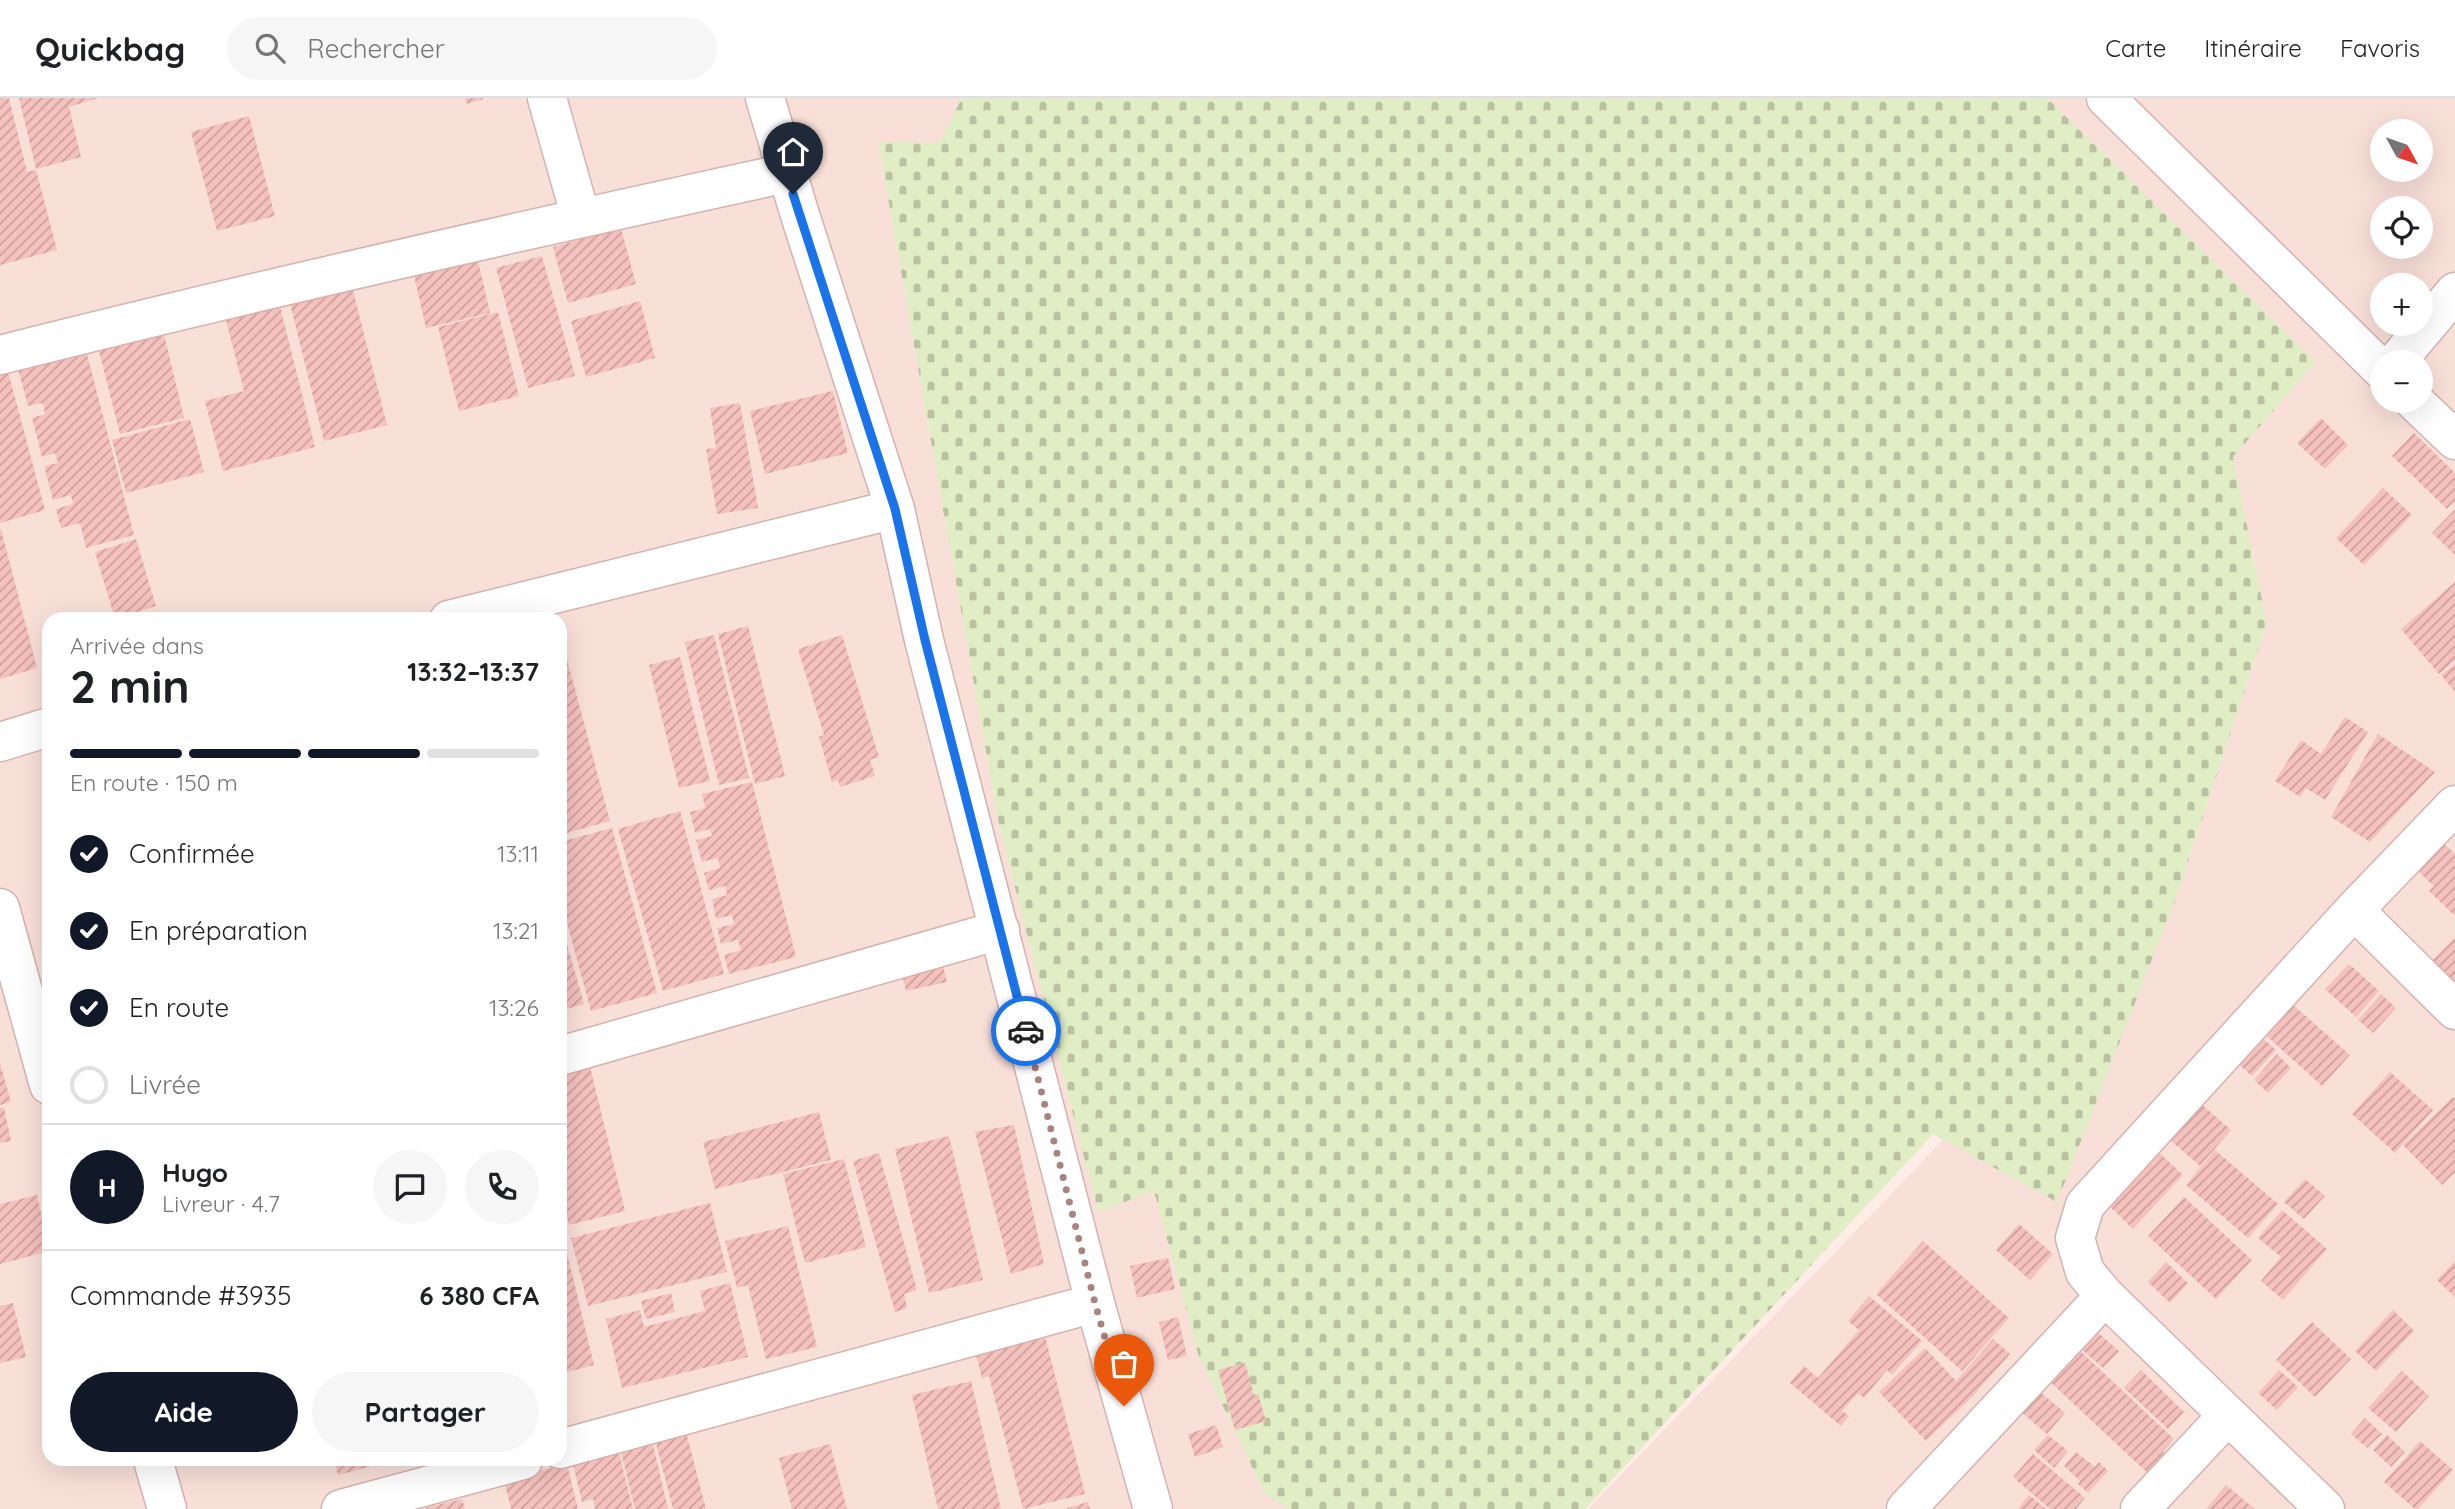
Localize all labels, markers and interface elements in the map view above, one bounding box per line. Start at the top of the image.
search box [227,17,717,80]
text: Quickbag [35,28,185,69]
icon: search [251,29,289,67]
text: Rechercher [307,32,445,65]
text: Carte [2105,33,2166,63]
text: Itinéraire [2204,33,2302,63]
text: Favoris [2340,33,2420,63]
north arrow [2370,119,2432,182]
map controls [2370,119,2433,413]
pin [763,122,823,194]
icon: home [774,133,812,171]
button: locate [2370,196,2433,259]
button: + [2370,273,2433,336]
button: − [2370,350,2433,413]
text: Arrivée dans [70,631,204,660]
text: 13:32–13:37 [407,655,539,688]
text: 2 min [70,657,190,715]
text: En route · 150 m [70,768,238,797]
icon: check [70,835,108,873]
text: Confirmée [129,837,255,870]
text: 13:11 [497,839,539,868]
icon: check [70,912,108,950]
text: En préparation [129,914,308,947]
text: 13:21 [493,916,539,945]
icon: check [70,989,108,1027]
text: En route [129,991,229,1024]
text: 13:26 [489,993,539,1022]
courier [991,996,1061,1066]
icon: car [1007,1012,1045,1050]
text: Livrée [129,1068,201,1101]
button: chat [373,1150,447,1224]
button: phone [465,1150,539,1224]
text: Hugo [162,1156,228,1189]
text: H [98,1171,116,1204]
text: Livreur · 4.7 [162,1189,280,1218]
text: Commande #3935 [70,1279,291,1312]
text: 6 380 CFA [419,1279,539,1312]
pin [1094,1334,1154,1406]
icon: bag [1105,1345,1143,1383]
button: Aide [70,1372,298,1452]
button: Partager [312,1372,539,1452]

